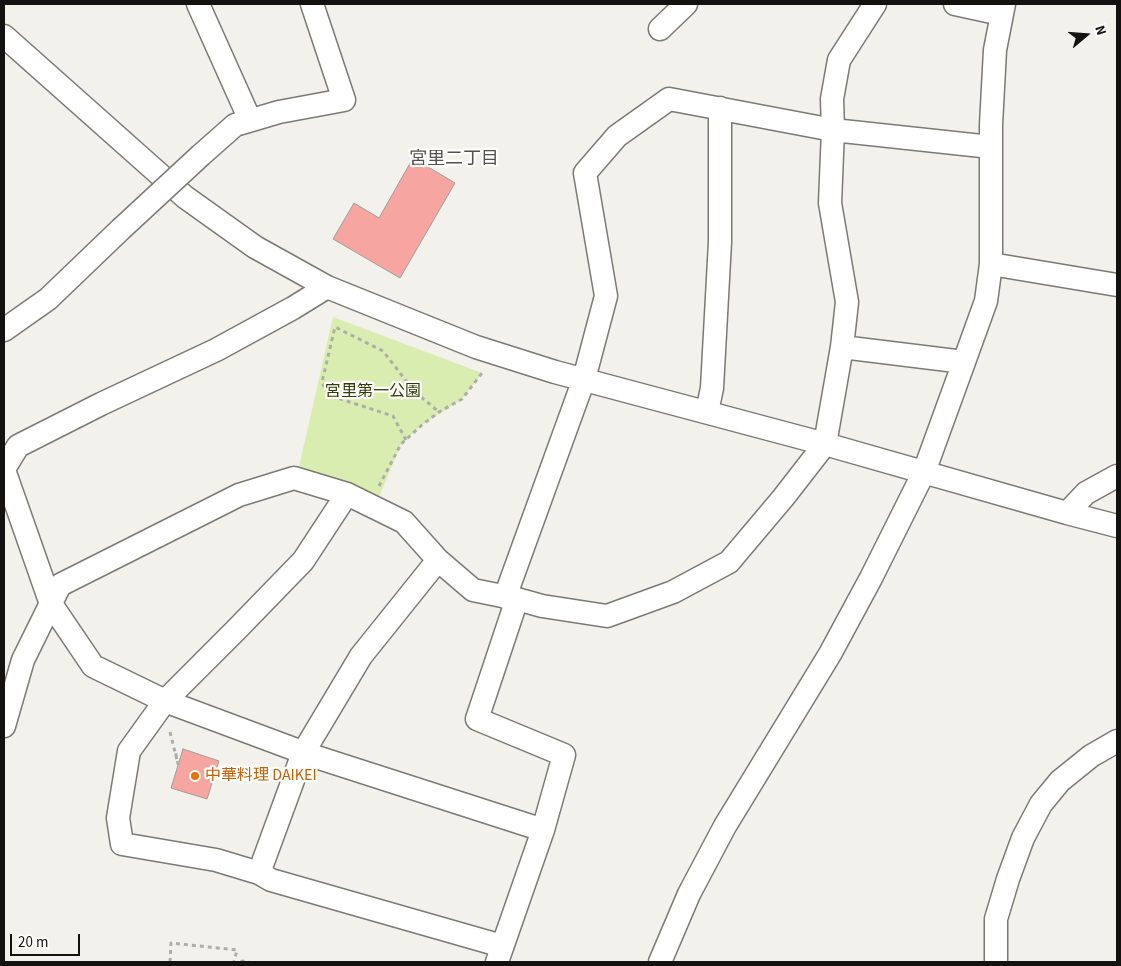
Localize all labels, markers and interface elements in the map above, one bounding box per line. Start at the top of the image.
north arrow [1061,10,1111,60]
text: N [1089,23,1111,38]
district label: 宮里二丁目 [409,149,499,171]
park label: 宮里第一公園 [325,382,421,402]
place label: 中華料理 DAIKEI [205,766,317,786]
marker: 中華料理 DAIKEI [189,770,201,782]
scale bar [12,924,82,956]
text: 20 m [18,932,48,953]

